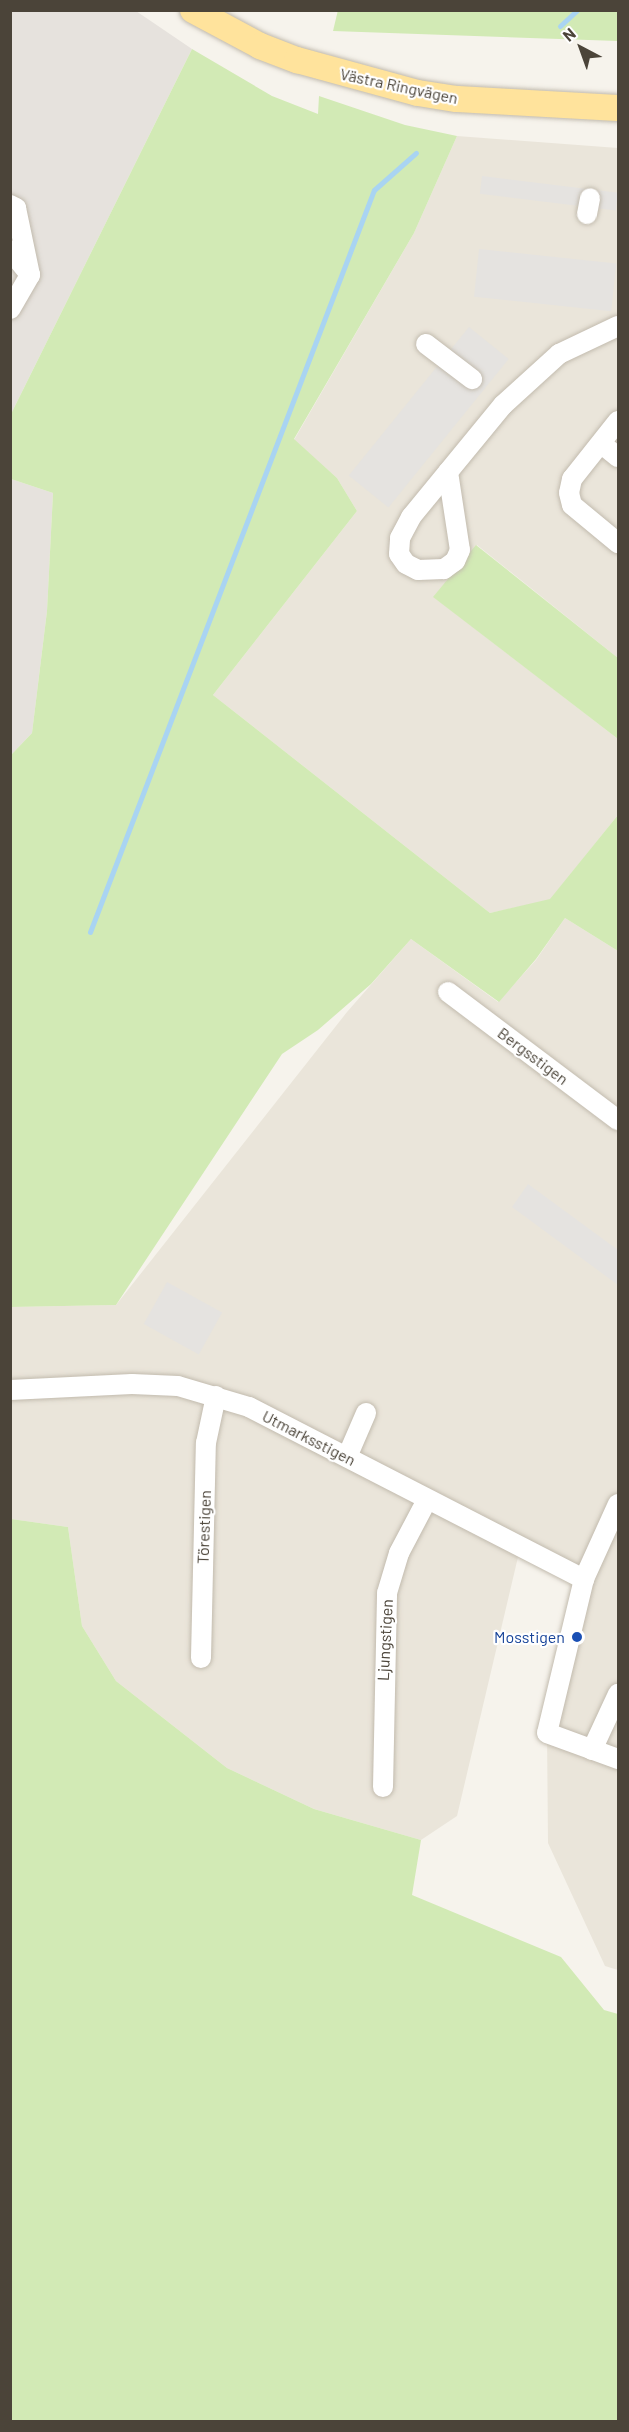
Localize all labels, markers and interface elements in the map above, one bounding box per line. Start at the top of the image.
north arrow [551,18,611,78]
text: N [559,23,579,45]
street label: Västra Ringvägen [338,64,460,108]
street label: Bergsstigen [494,1023,572,1089]
street label: Utmarksstigen [259,1406,359,1470]
street label: Törestigen [193,1490,215,1564]
street label: Ljungstigen [373,1599,397,1681]
place label: Mosstigen [494,1627,565,1647]
marker: Mosstigen [570,1630,584,1644]

